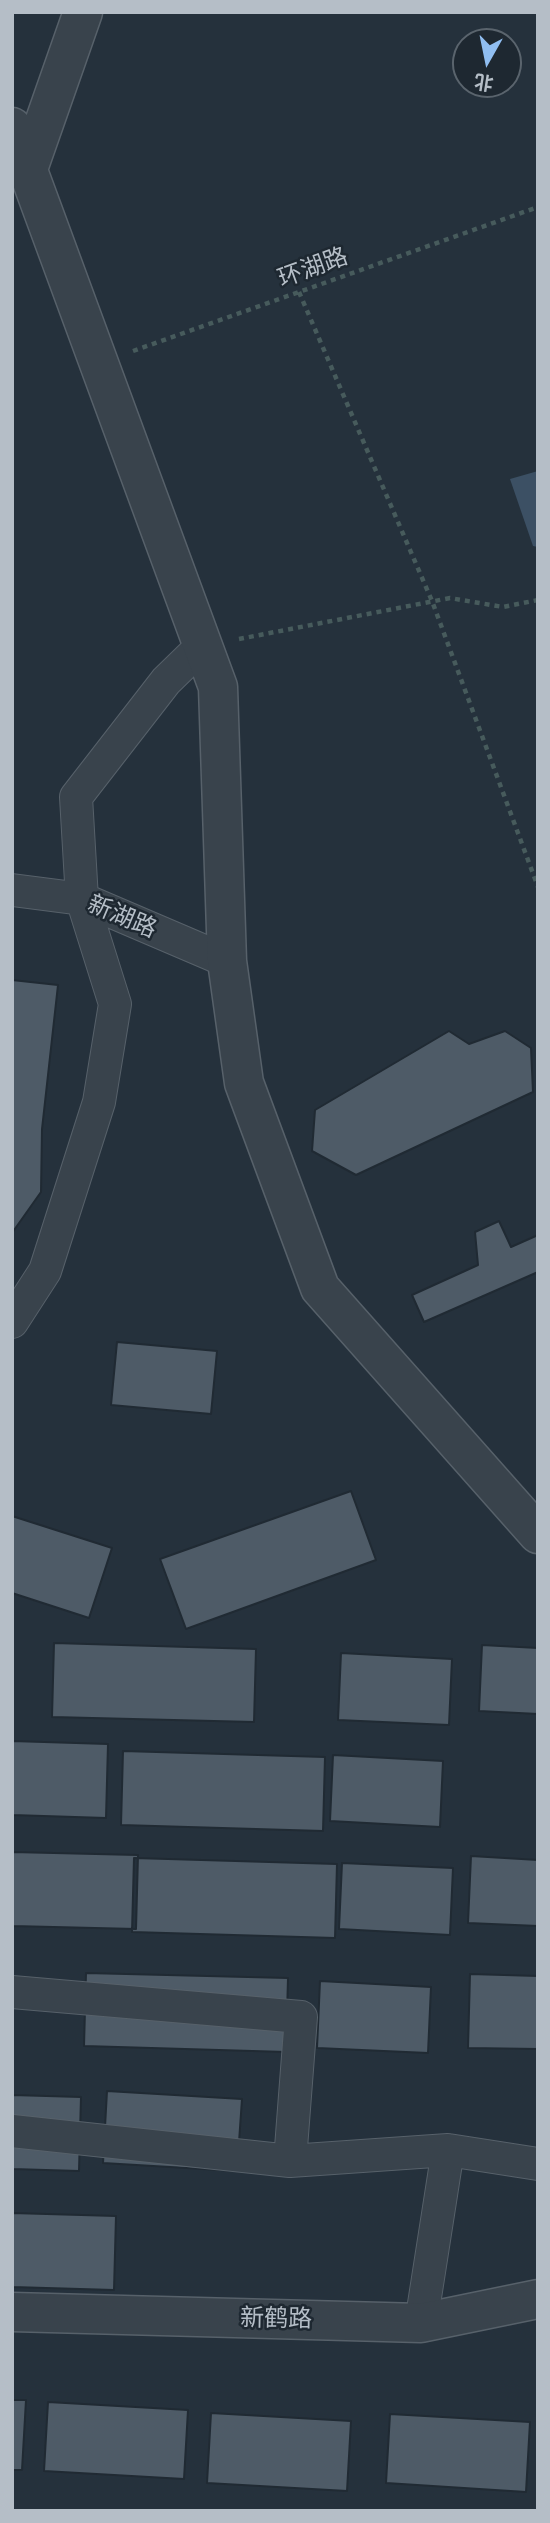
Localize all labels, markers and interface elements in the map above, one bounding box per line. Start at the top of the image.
north arrow [452,28,522,98]
text: 北 [473,69,495,95]
street label: 环湖路 [274,242,352,294]
street label: 新湖路 [83,890,161,944]
street label: 新鹤路 [240,2304,312,2334]

